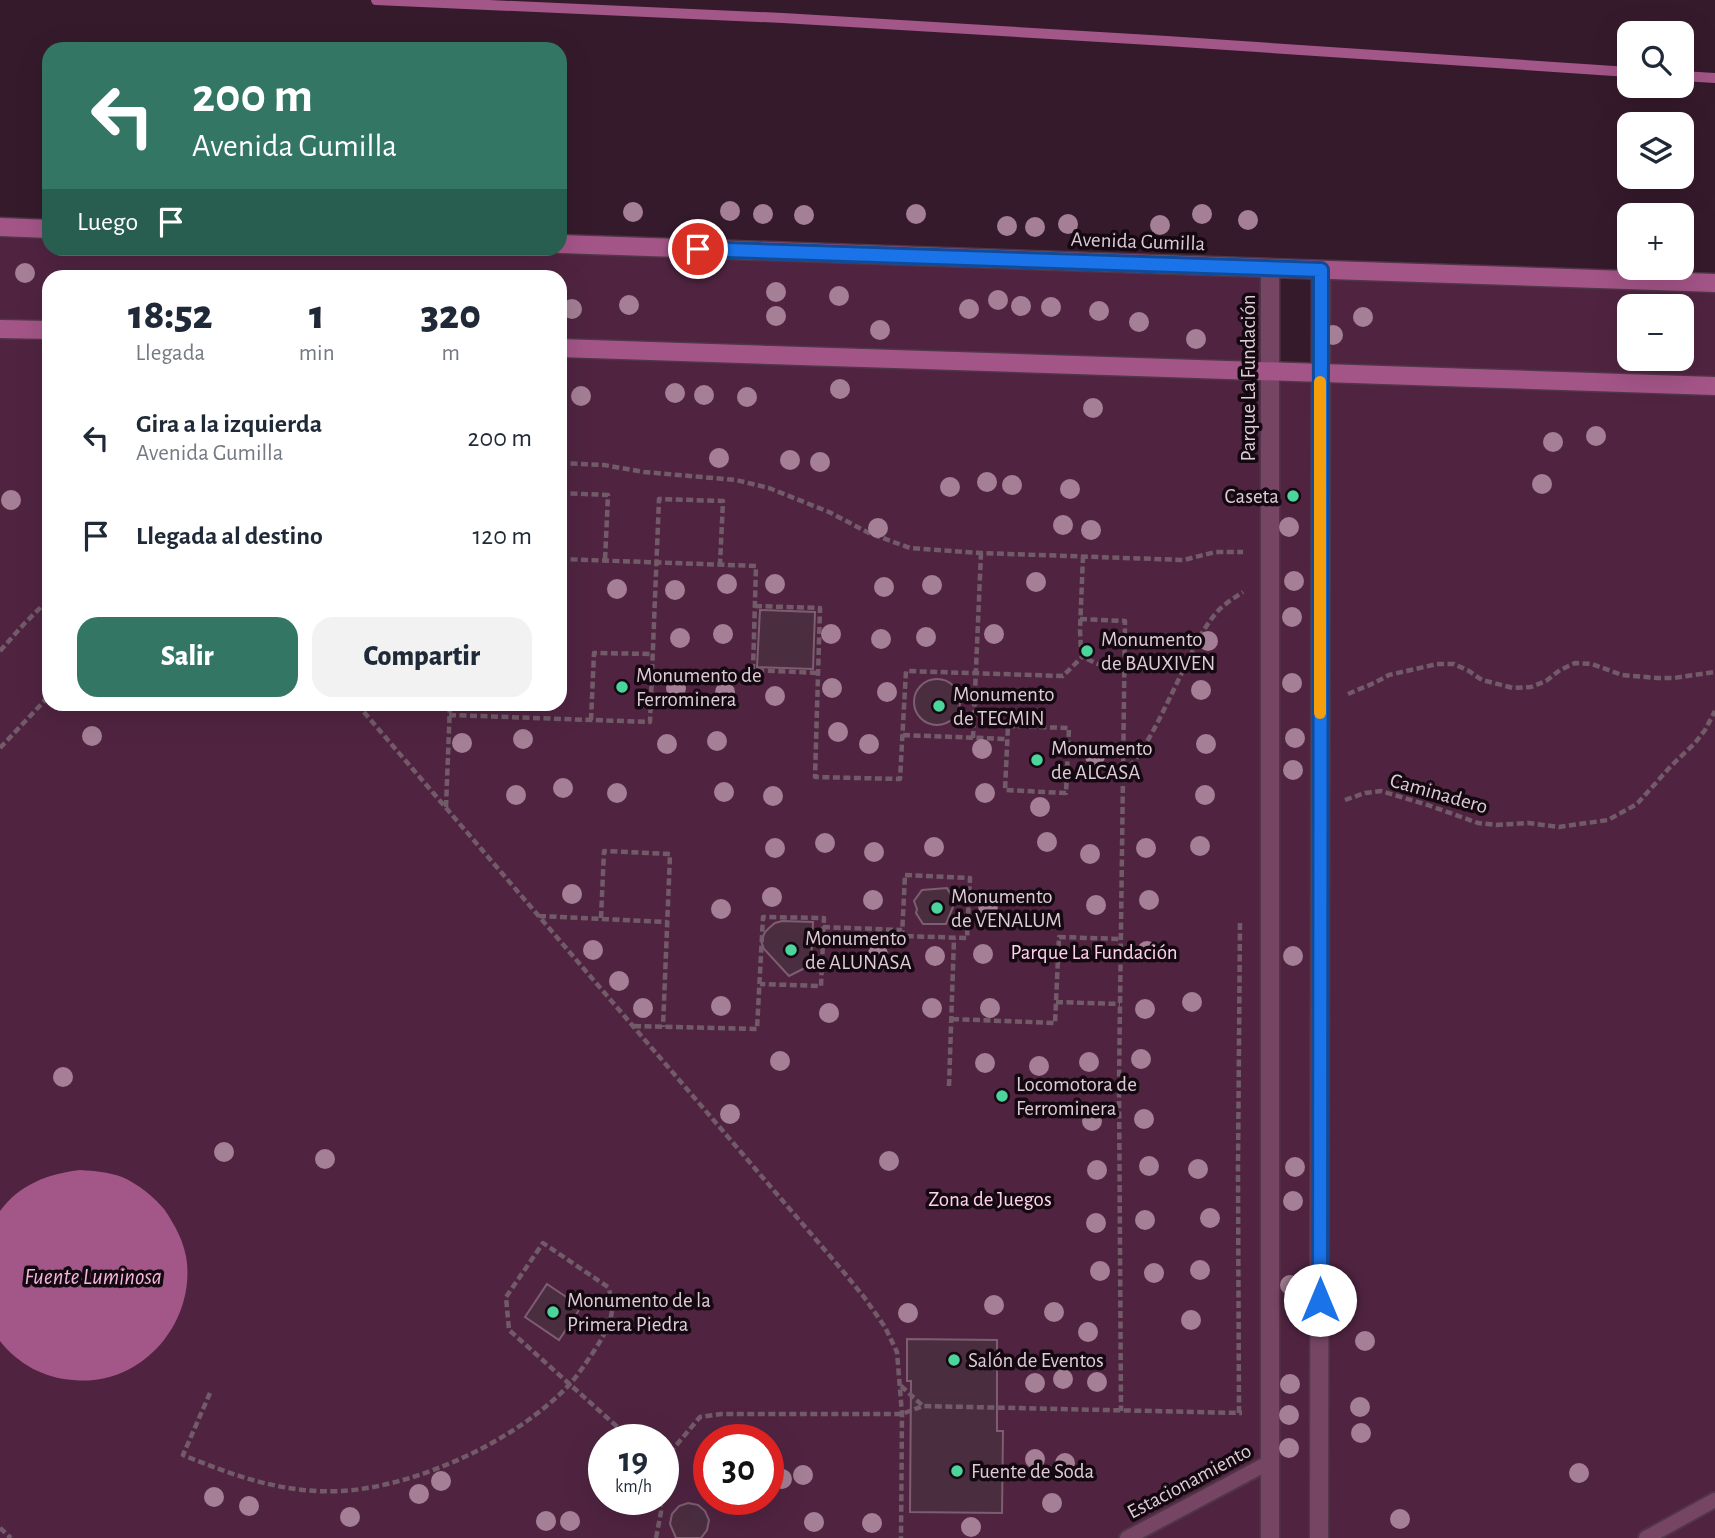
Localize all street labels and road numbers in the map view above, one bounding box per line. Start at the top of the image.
street label: Avenida Gumilla [1070,229,1206,254]
street label: Parque La Fundación [1238,294,1259,462]
street label: Caminadero [1388,770,1490,817]
street label: Estacionamiento [1124,1440,1255,1523]

